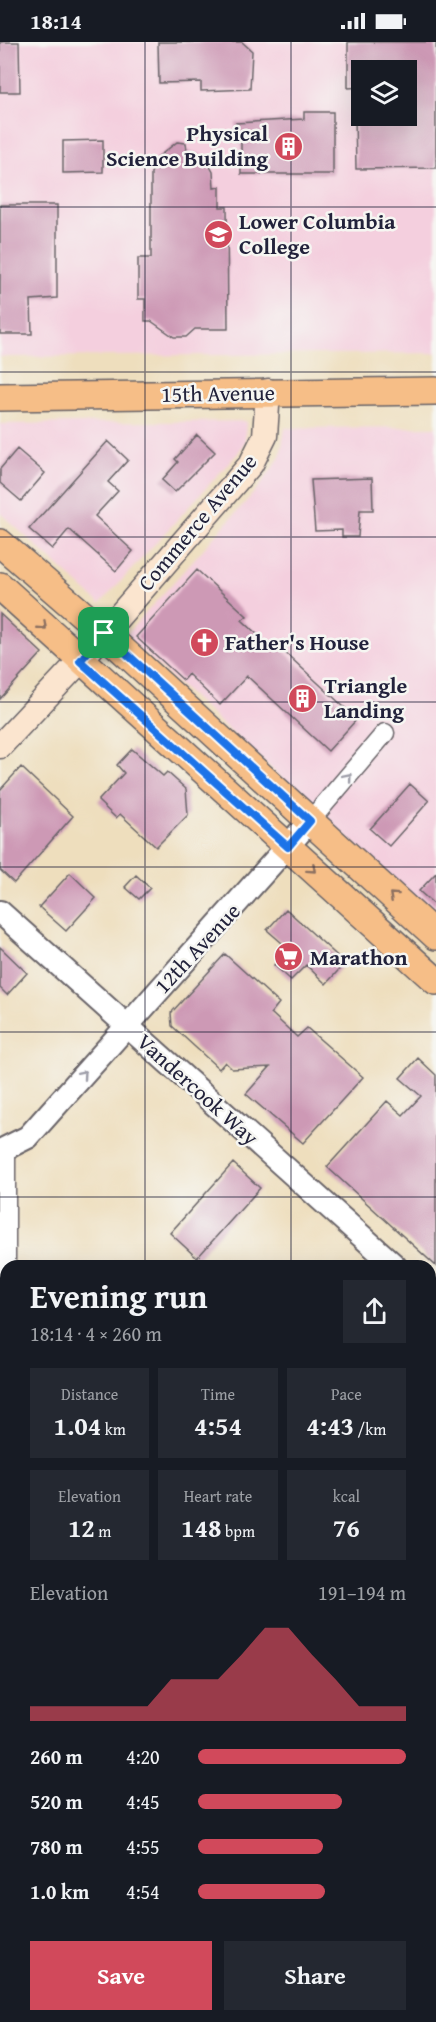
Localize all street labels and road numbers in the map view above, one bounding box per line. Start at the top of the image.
street label: 15th Avenue [161,376,275,410]
street label: Commerce Avenue [130,446,264,598]
street label: 12th Avenue [147,895,247,1001]
street label: Vandercook Way [130,1026,266,1152]

